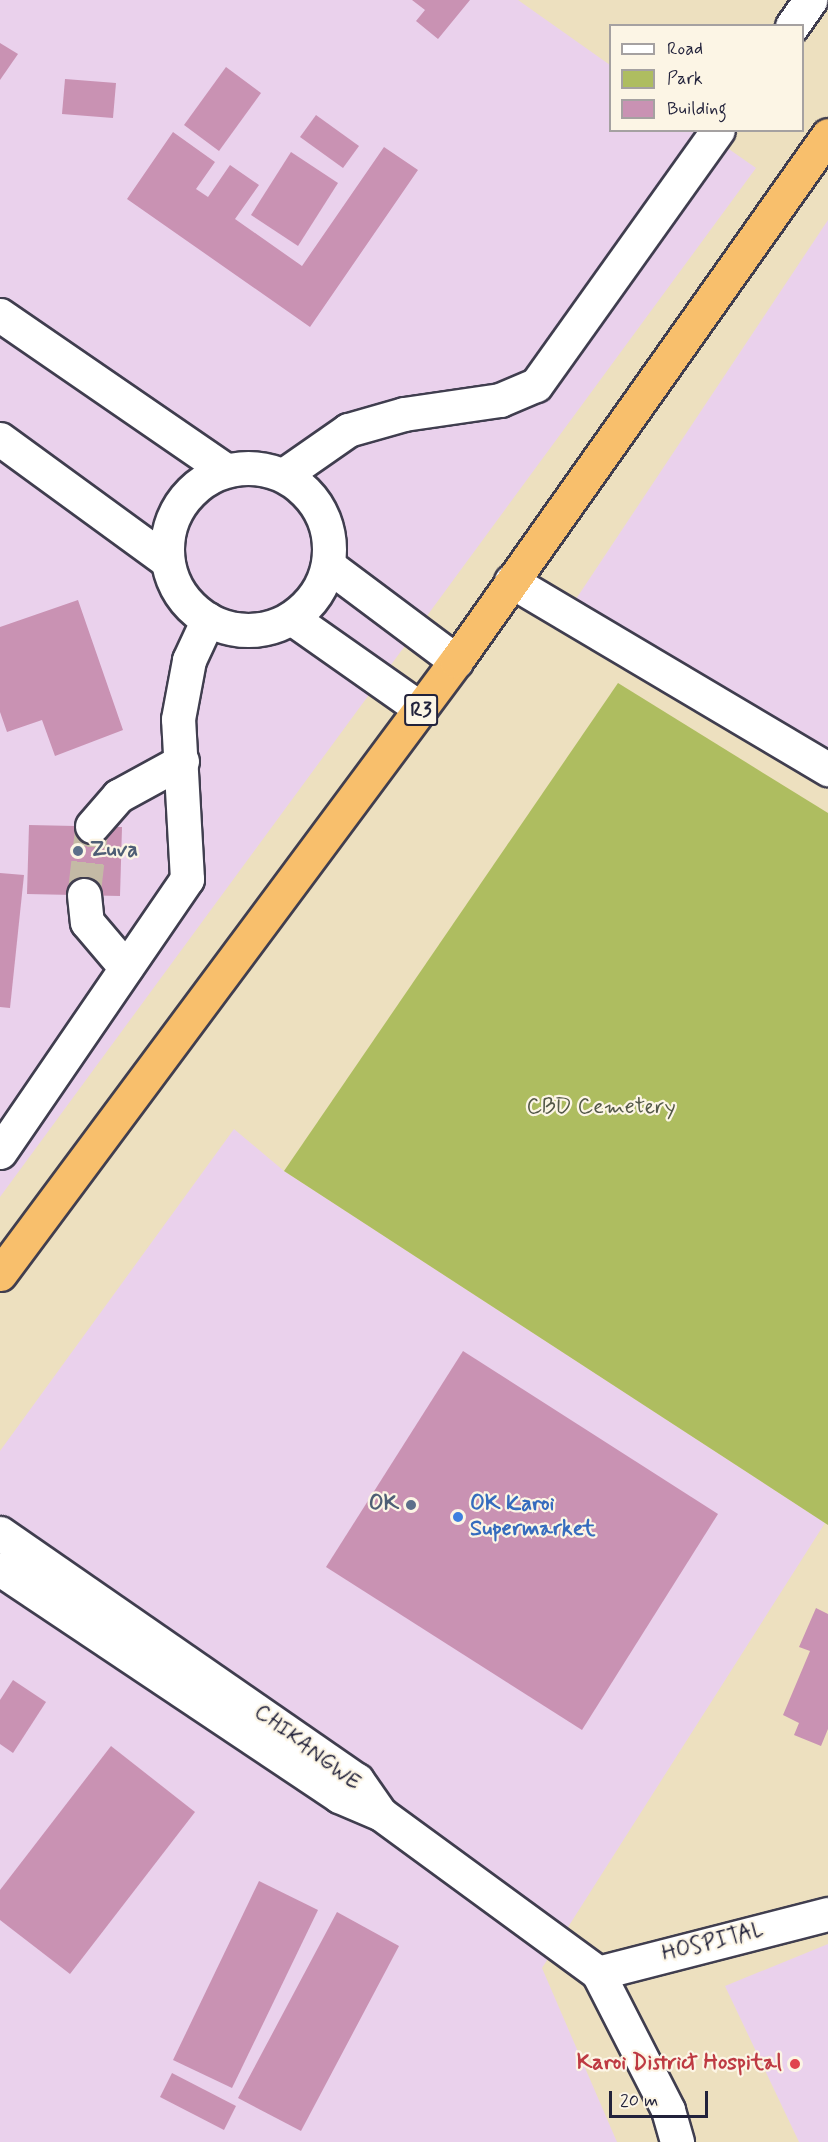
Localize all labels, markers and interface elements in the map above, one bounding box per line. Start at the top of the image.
legend [609,24,804,132]
text: Road [667,37,703,61]
text: Park [667,67,703,91]
text: Building [667,97,727,121]
road number: R3 [403,692,439,728]
place label: Zuva [90,838,138,864]
marker: Zuva [71,844,85,858]
park label: CBD Cemetery [526,1095,676,1121]
place label: OK Karoi Supermarket [470,1491,596,1542]
place label: OK [369,1492,399,1518]
marker: OK [404,1498,418,1512]
marker: OK Karoi Supermarket [451,1510,465,1524]
street label: CHIKANGWE [248,1699,366,1797]
street label: HOSPITAL [659,1918,767,1968]
place label: Karoi District Hospital [577,2051,782,2077]
marker: Karoi District Hospital [786,2055,804,2073]
scale bar [612,2079,711,2117]
text: 20 m [620,2089,658,2113]

